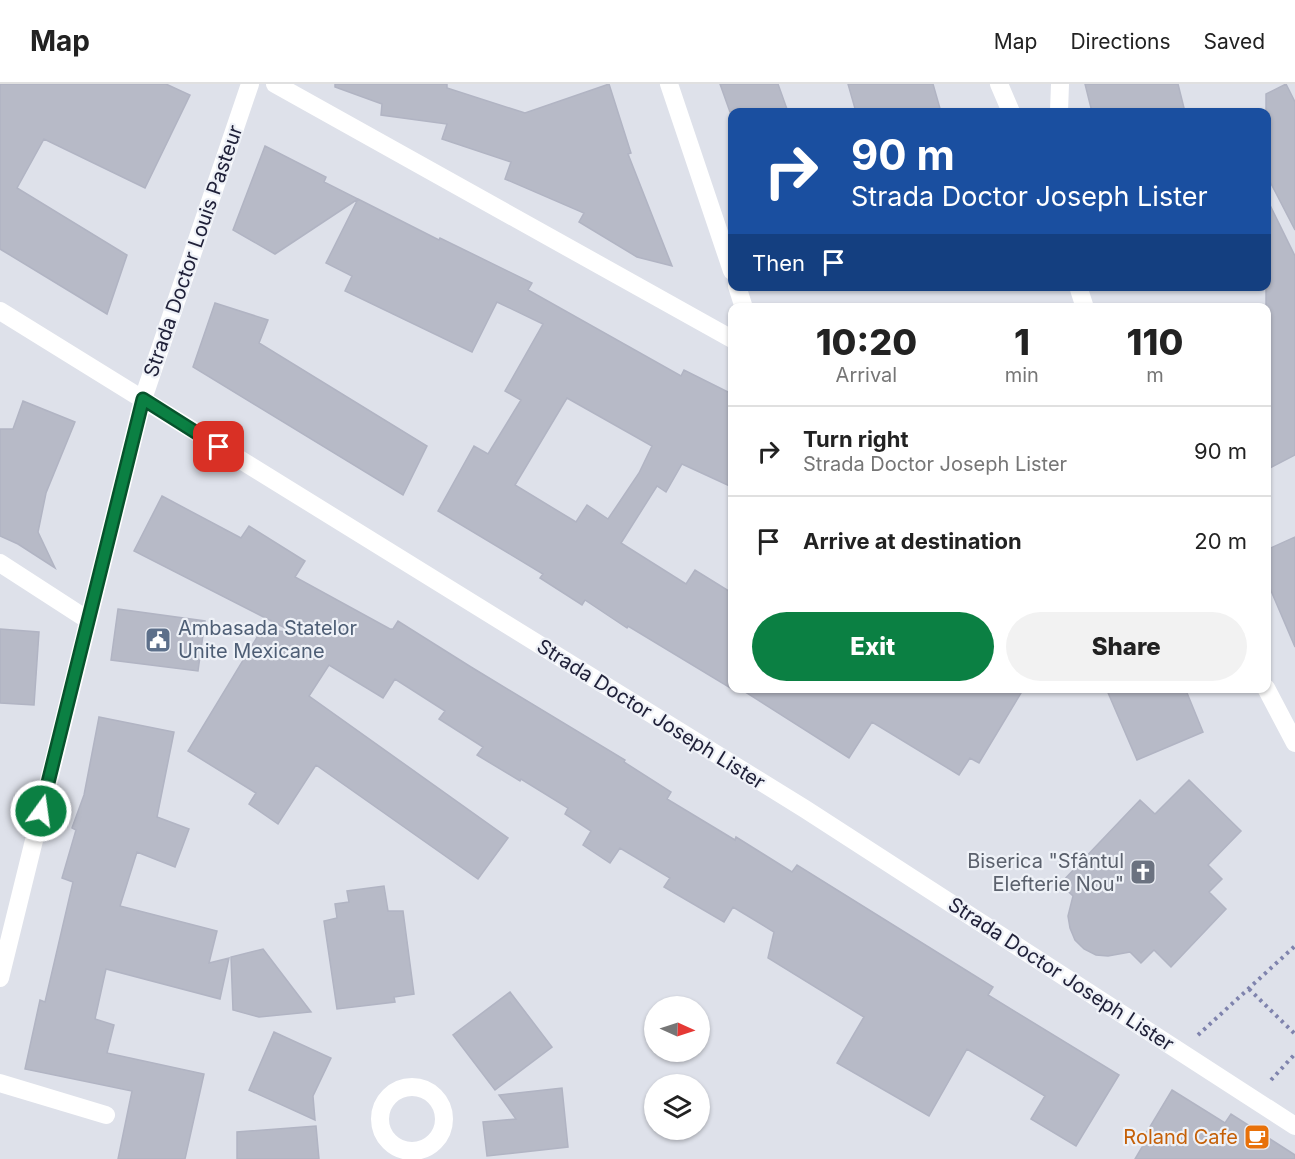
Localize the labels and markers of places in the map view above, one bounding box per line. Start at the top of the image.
pin [193,421,244,472]
place label: Ambasada Statelor Unite Mexicane [178,616,357,663]
public building icon: Ambasada Statelor Unite Mexicane [143,625,173,655]
place label: Biserica "Sfântul Elefterie Nou" [967,849,1124,896]
church icon: Biserica "Sfântul Elefterie Nou" [1128,857,1158,887]
cafe icon: Roland Cafe [1242,1122,1272,1152]
place label: Roland Cafe [1123,1125,1238,1149]

